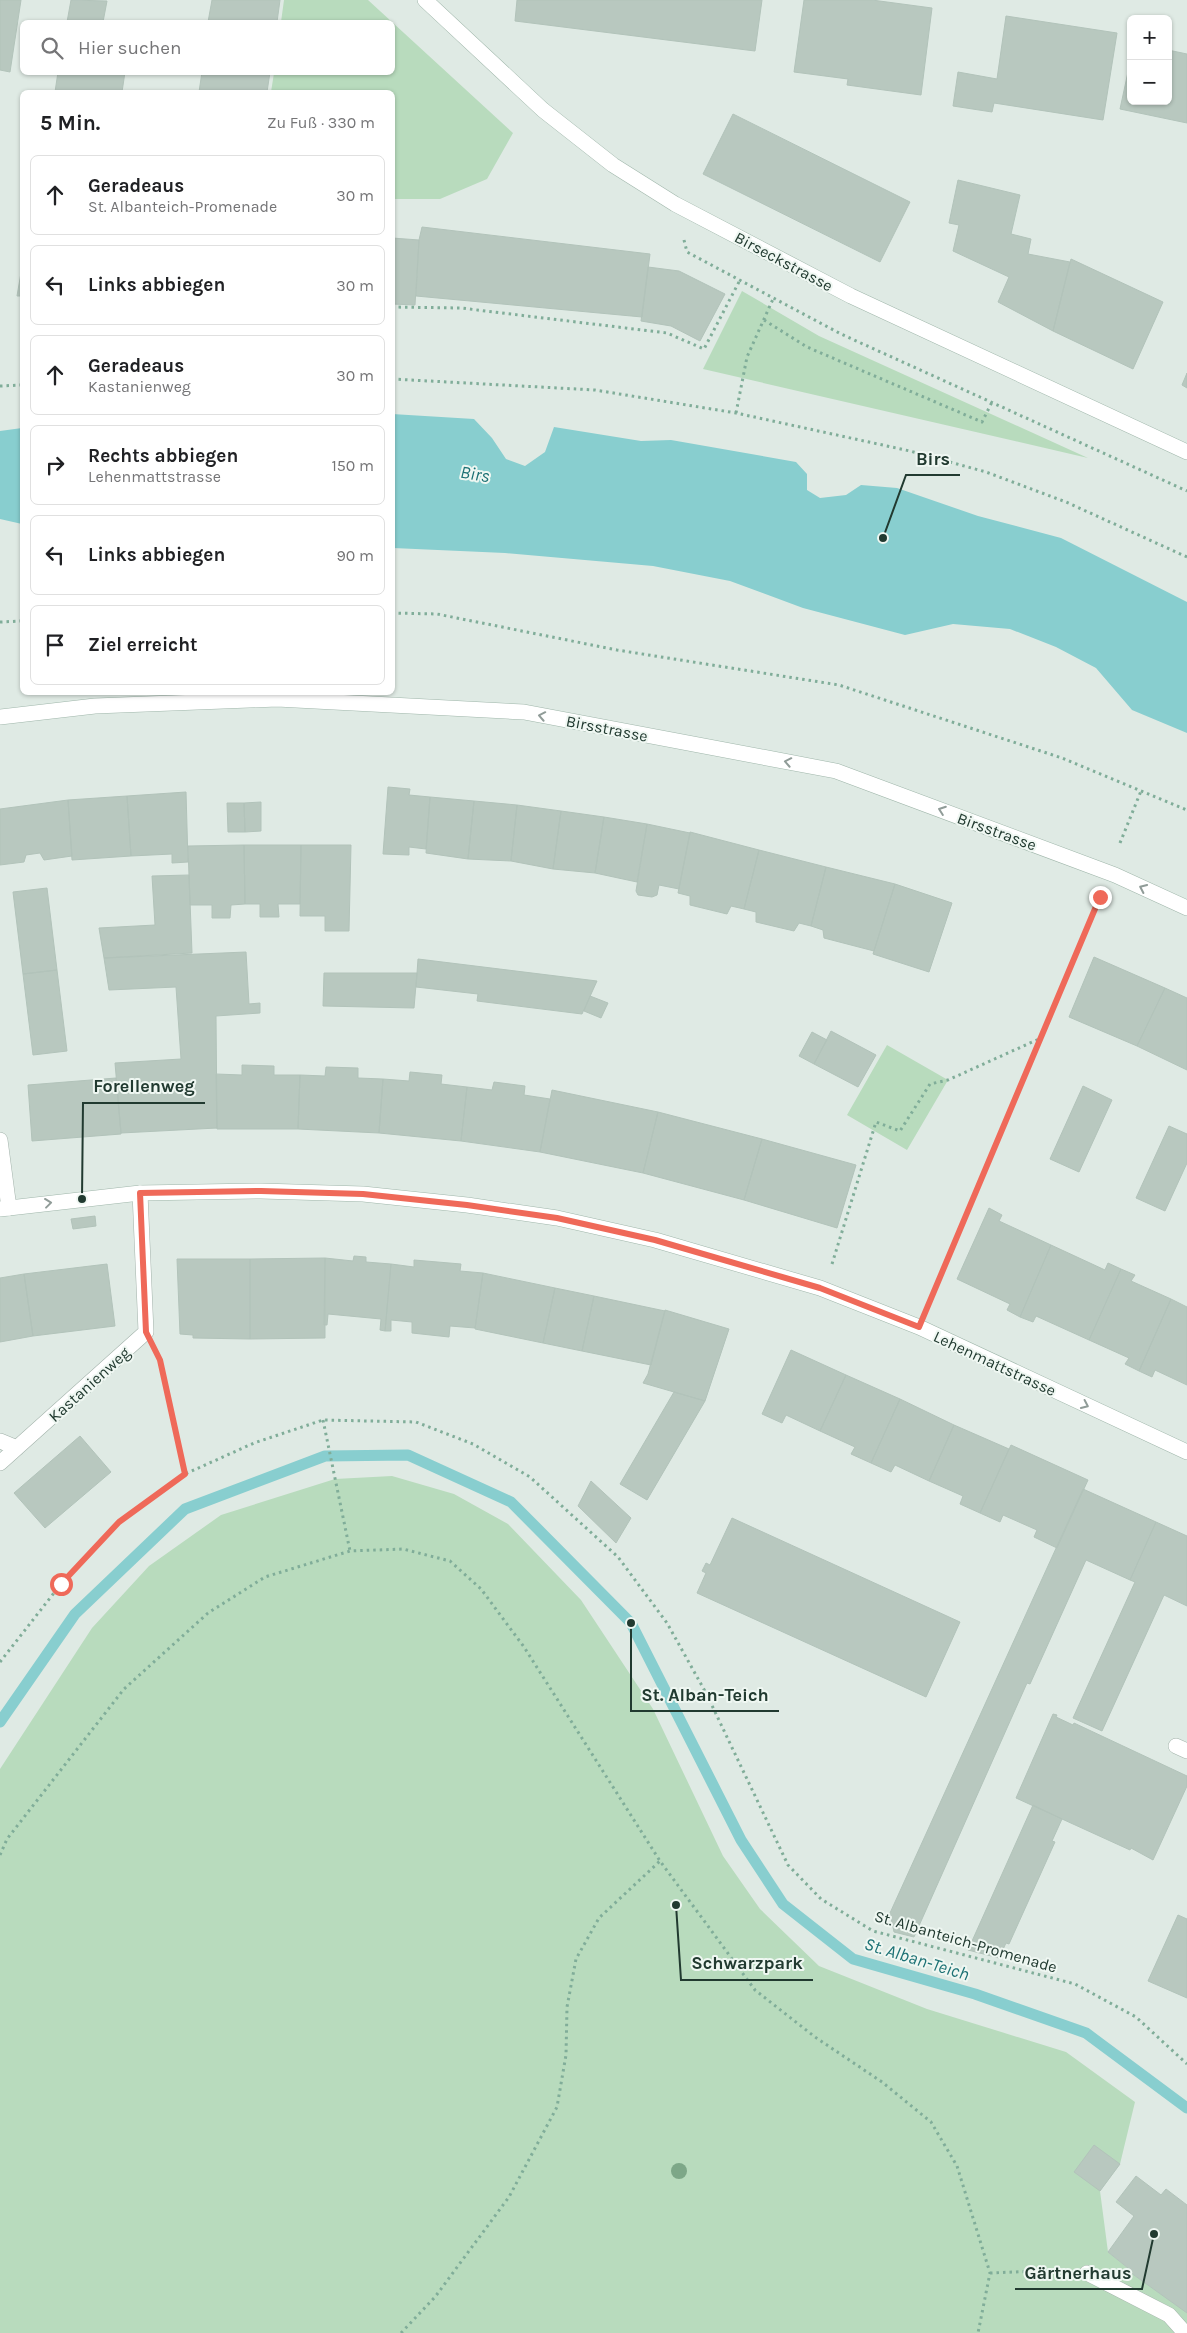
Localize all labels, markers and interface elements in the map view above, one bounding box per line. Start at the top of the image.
map controls [1127,15,1172,105]
button: + [1127,15,1172,60]
search box [20,20,395,75]
icon: search [38,34,66,62]
text: Hier suchen [78,37,181,59]
button: − [1127,60,1172,105]
text: 5 Min. [40,111,100,135]
text: Zu Fuß · 330 m [267,113,375,132]
text: Geradeaus [88,175,184,197]
icon: ahead [41,181,69,209]
text: 30 m [336,186,374,205]
text: St. Albanteich-Promenade [88,197,277,216]
street label: Birseckstrasse [731,228,836,295]
icon: left [41,271,69,299]
text: Links abbiegen [88,274,225,296]
text: 30 m [336,276,374,295]
text: Geradeaus [88,355,184,377]
icon: ahead [41,361,69,389]
text: 30 m [336,366,374,385]
text: Kastanienweg [88,377,191,396]
callout: Birs [906,442,960,475]
text: Rechts abbiegen [88,445,238,467]
text: Birs [916,448,950,470]
icon: right [41,451,69,479]
text: 150 m [331,456,374,475]
water label: Birs [459,461,491,487]
text: Lehenmattstrasse [88,467,221,486]
icon: left [41,541,69,569]
text: Links abbiegen [88,544,225,566]
text: 90 m [336,546,374,565]
icon: arrive [41,631,69,659]
text: Ziel erreicht [88,634,198,656]
one-way arrow [537,711,546,721]
street label: Birsstrasse [564,711,649,746]
one-way arrow [783,757,792,767]
one-way arrow [938,806,947,816]
street label: Birsstrasse [955,808,1039,855]
one-way arrow [1139,883,1148,894]
route end [1089,886,1112,909]
callout: Forellenweg [83,1070,205,1103]
text: Forellenweg [93,1075,195,1097]
one-way arrow [45,1198,53,1209]
street label: Lehenmattstrasse [930,1327,1059,1400]
street label: Kastanienweg [45,1343,134,1426]
one-way arrow [1080,1398,1089,1409]
route start [50,1573,73,1596]
callout: St. Alban-Teich [631,1678,779,1711]
text: St. Alban-Teich [641,1684,769,1706]
street label: St. Albanteich-Promenade [872,1906,1059,1977]
water label: St. Alban-Teich [862,1933,972,1985]
callout: Schwarzpark [681,1947,813,1980]
text: Schwarzpark [691,1952,803,1974]
callout: Gärtnerhaus [1015,2256,1142,2289]
text: Gärtnerhaus [1024,2262,1132,2284]

